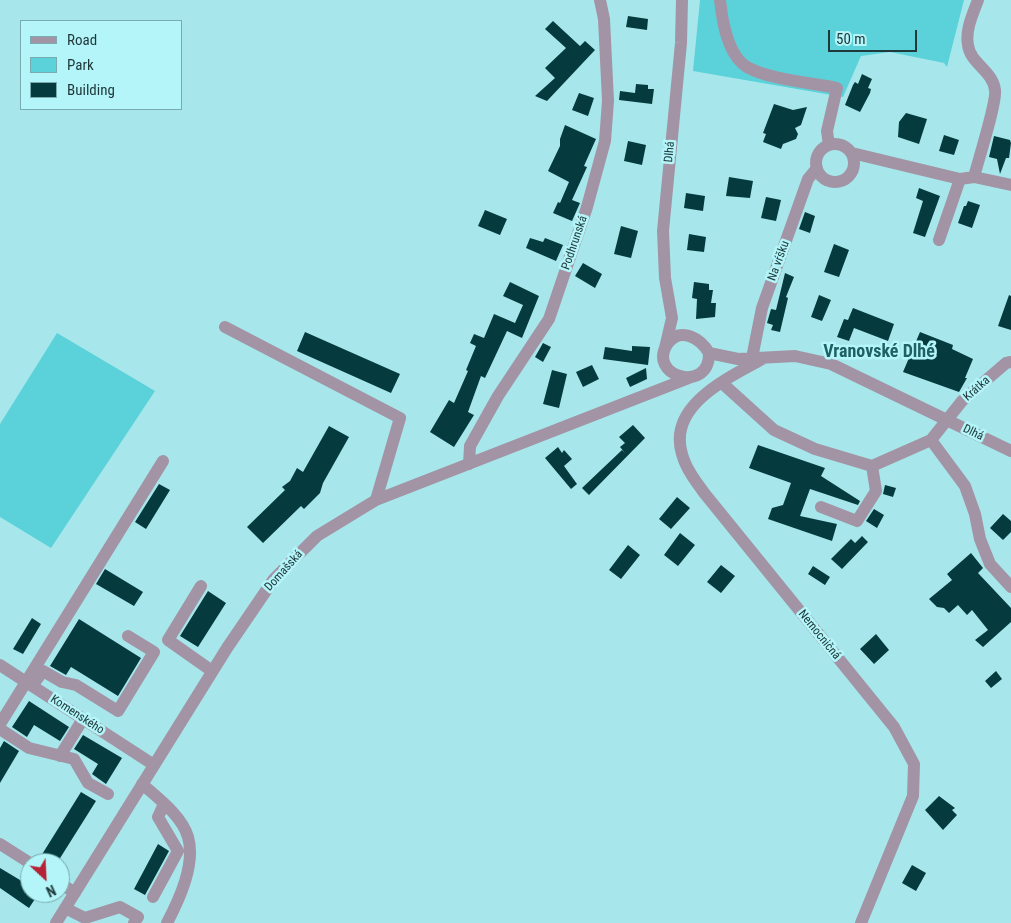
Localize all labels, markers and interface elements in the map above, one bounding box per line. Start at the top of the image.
legend [20,20,182,110]
scale bar [831,20,920,52]
text: 50 m [836,30,866,48]
text: Road [67,31,97,49]
text: Park [67,56,94,74]
text: Building [67,81,115,99]
street label: Dlhá [662,141,678,163]
street label: Podhrunská [559,214,591,272]
street label: Na vŕšku [765,239,793,283]
district label: Vranovské Dlhé [823,341,935,363]
street label: Krátka [961,374,993,404]
street label: Dlhá [960,422,986,444]
street label: Domašská [262,548,306,594]
street label: Nemocničná [795,607,843,663]
street label: Komenského [47,692,107,738]
north arrow [20,853,70,903]
text: N [44,882,58,900]

